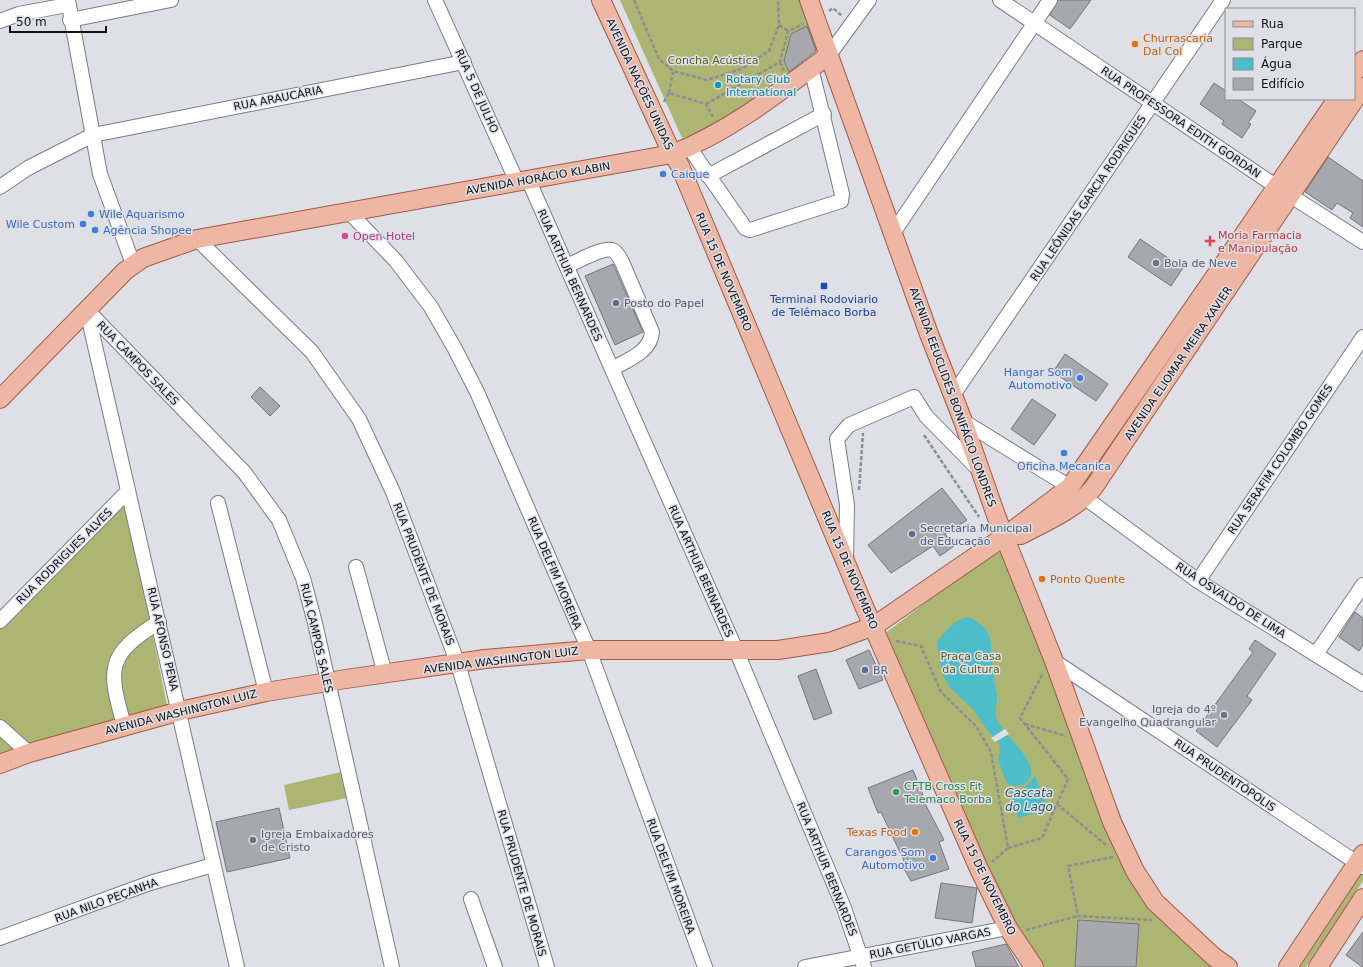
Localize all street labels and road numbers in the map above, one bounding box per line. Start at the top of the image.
street label: AVENIDA NAÇÕES UNIDAS [603,16,676,152]
street label: RUA 5 DE JULHO [452,47,501,135]
street label: RUA PROFESSORA EDITH GORDAN [1098,64,1263,181]
street label: RUA ARAUCÁRIA [232,83,324,114]
street label: RUA LEÔNIDAS GARCIA RODRIGUES [1028,113,1149,284]
street label: AVENIDA HORÁCIO KLABIN [465,159,611,198]
street label: RUA ARTHUR BERNARDES [534,207,605,343]
street label: RUA 15 DE NOVEMBRO [693,211,755,334]
street label: AVENIDA ELIOMAR MEIRA XAVIER [1122,284,1235,443]
street label: AVENIDA EEUCLIDES BONIFÁCIO LONDRES [907,286,998,509]
street label: RUA CAMPOS SALES [94,319,181,408]
street label: RUA SERAFIM COLOMBO GOMES [1225,382,1336,537]
street label: RUA PRUDENTE DE MORAIS [390,501,457,647]
street label: RUA ARTHUR BERNARDES [665,503,736,639]
street label: RUA RODRIGUES ALVES [14,506,115,607]
street label: RUA 15 DE NOVEMBRO [819,509,881,632]
street label: RUA DELFIM MOREIRA [525,515,584,632]
street label: RUA OSVALDO DE LIMA [1173,560,1289,641]
street label: RUA CAMPOS SALES [298,582,335,694]
street label: RUA AFONSO PENA [144,586,181,693]
street label: AVENIDA WASHINGTON LUIZ [423,644,580,676]
street label: AVENIDA WASHINGTON LUIZ [104,687,259,738]
street label: RUA PRUDENTÓPOLIS [1171,737,1278,814]
street label: RUA ARTHUR BERNARDES [794,800,859,938]
street label: RUA PRUDENTE DE MORAIS [494,808,549,958]
street label: RUA DELFIM MOREIRA [644,817,698,936]
street label: RUA 15 DE NOVEMBRO [951,817,1019,938]
street label: RUA NILO PEÇANHA [53,876,160,925]
street label: RUA GETÚLIO VARGAS [868,925,992,962]

